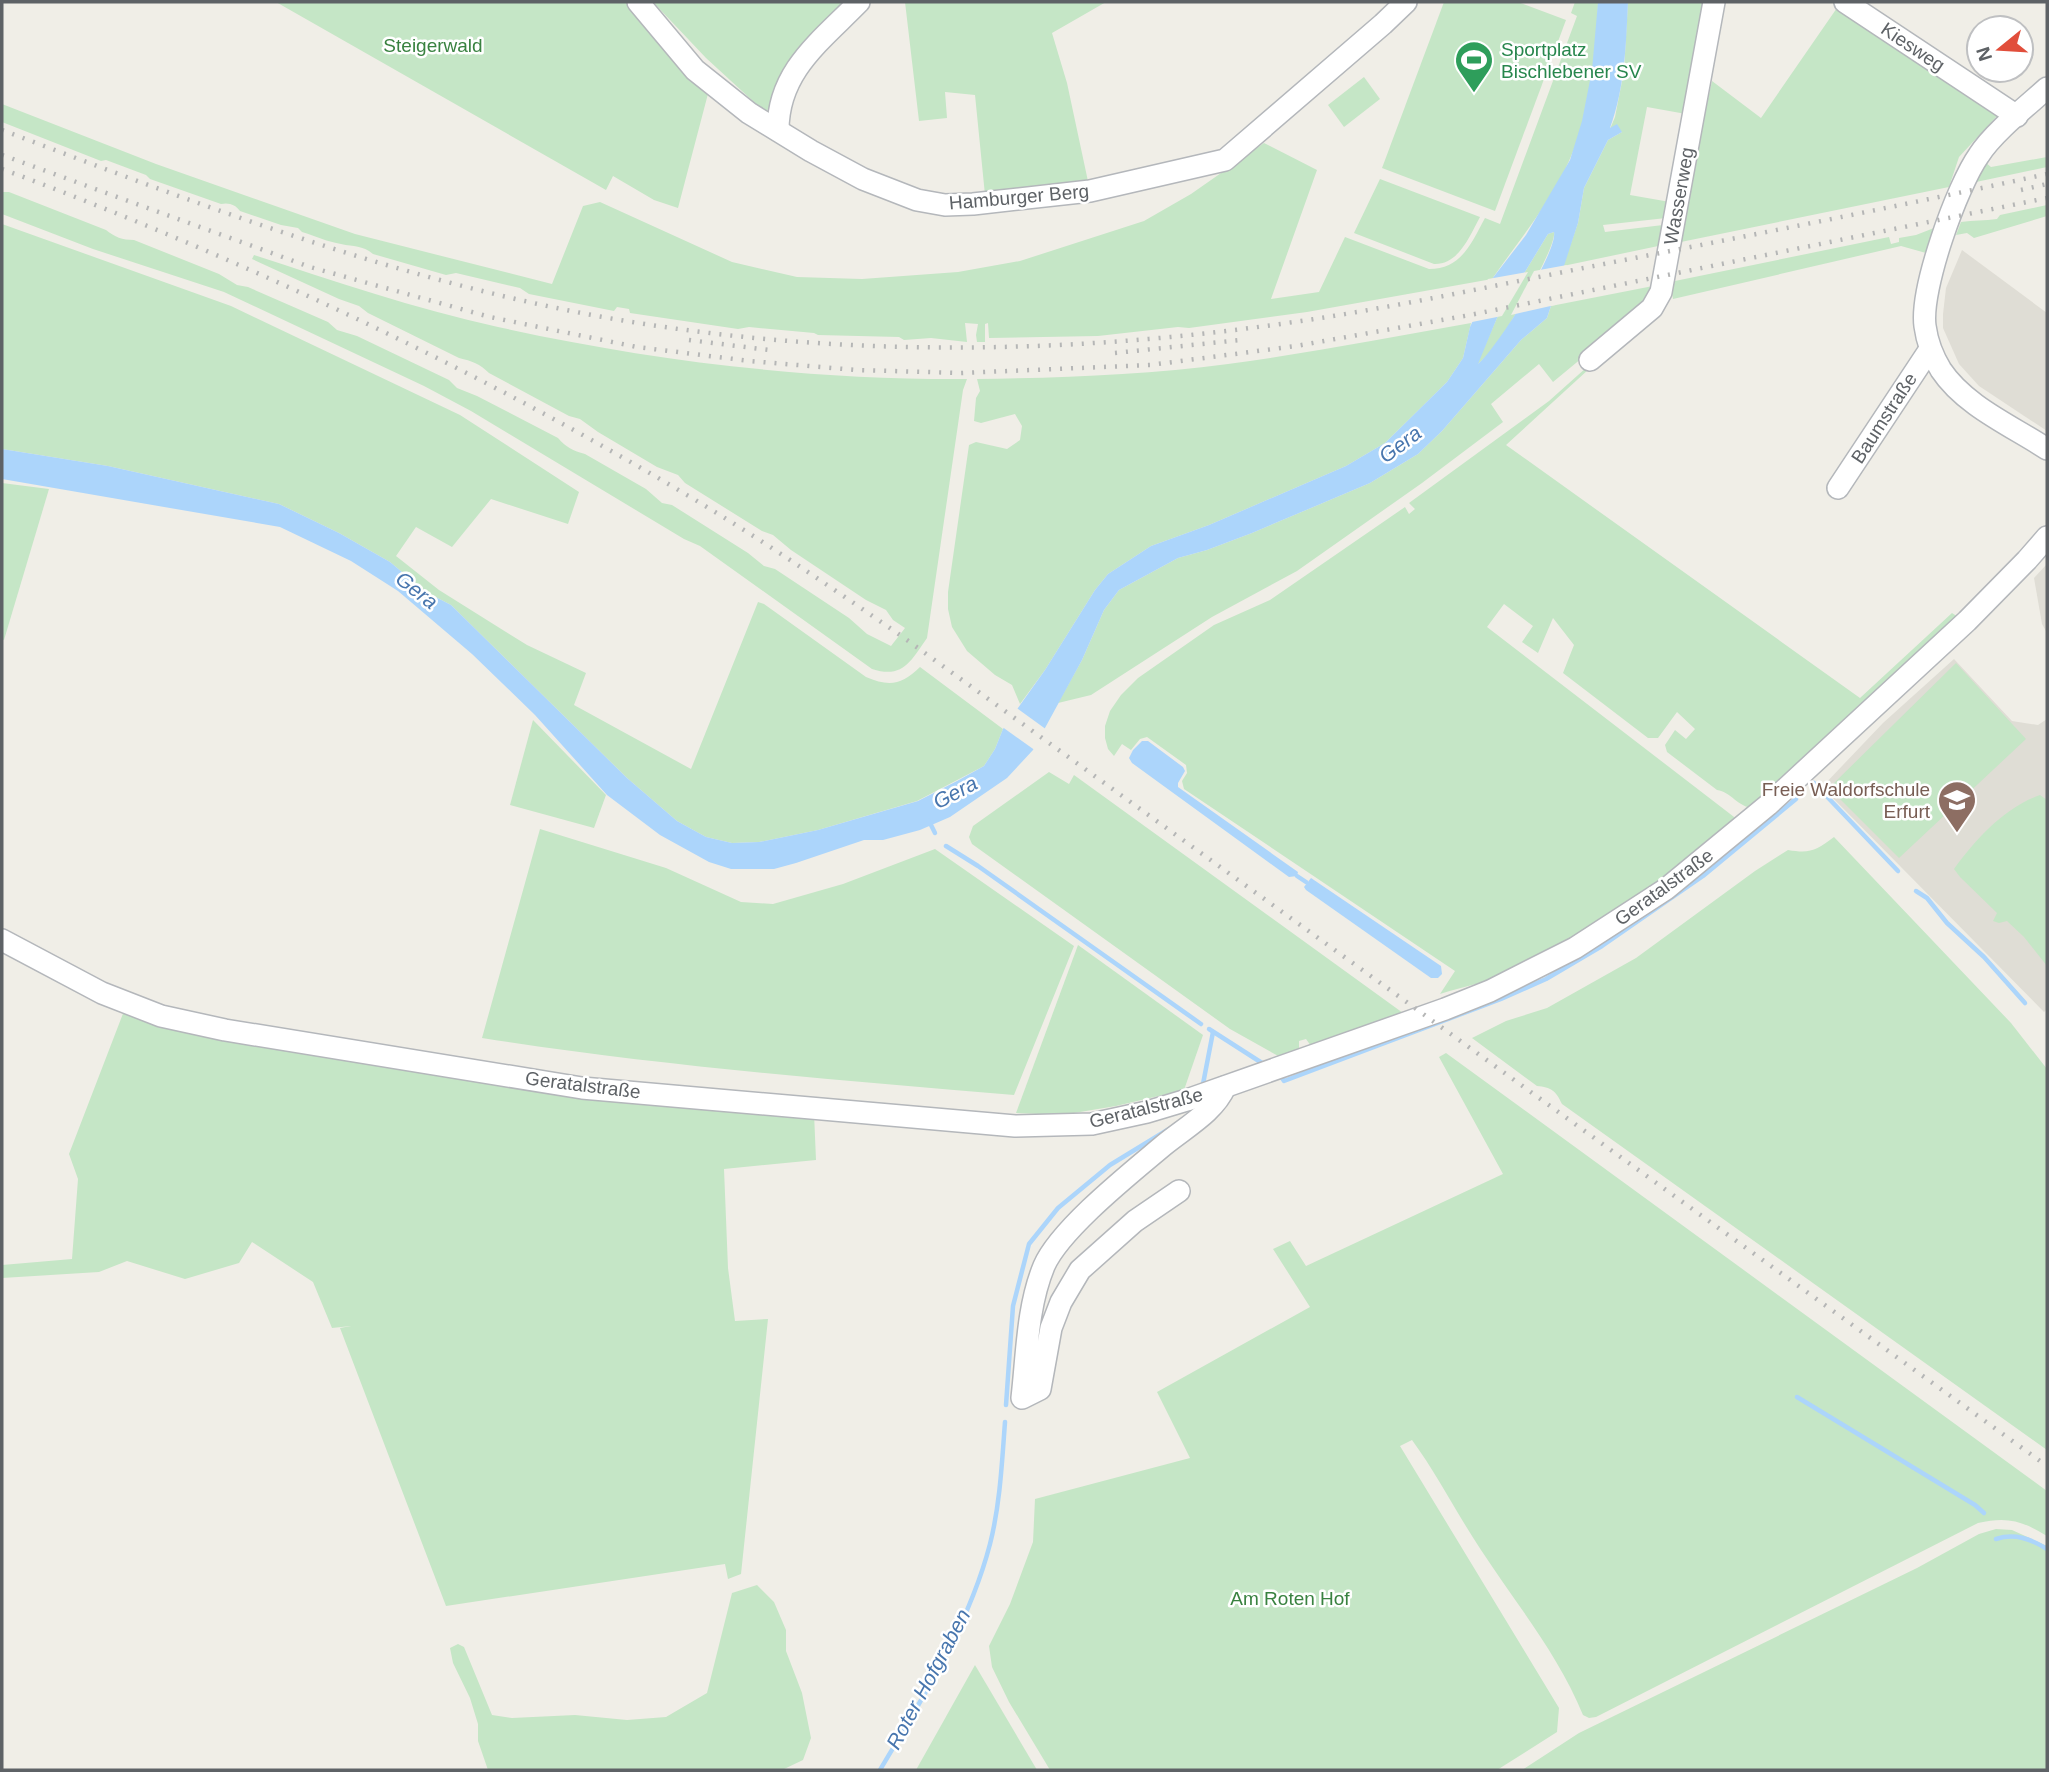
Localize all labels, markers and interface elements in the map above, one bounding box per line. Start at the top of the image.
north arrow [1965,14,2035,84]
street label: Kiesweg [1877,18,1949,76]
park label: Steigerwald [383,35,483,56]
sports icon: Sportplatz Bischlebener SV [1453,39,1495,94]
place label: Sportplatz Bischlebener SV [1501,39,1642,82]
text: N [1972,44,1996,64]
street label: Wasserweg [1660,146,1698,246]
street label: Hamburger Berg [948,180,1090,214]
street label: Baumstraße [1847,369,1921,467]
water label: Gera [1374,421,1426,467]
water label: Gera [392,567,442,613]
water label: Gera [929,771,981,813]
place label: Freie Waldorfschule Erfurt [1762,779,1931,822]
school or university icon: Freie Waldorfschule Erfurt [1936,779,1978,834]
street label: Geratalstraße [1611,844,1717,930]
street label: Geratalstraße [524,1068,642,1102]
street label: Geratalstraße [1087,1084,1205,1132]
park label: Am Roten Hof [1230,1588,1350,1609]
water label: Roter Hofgraben [881,1605,975,1753]

